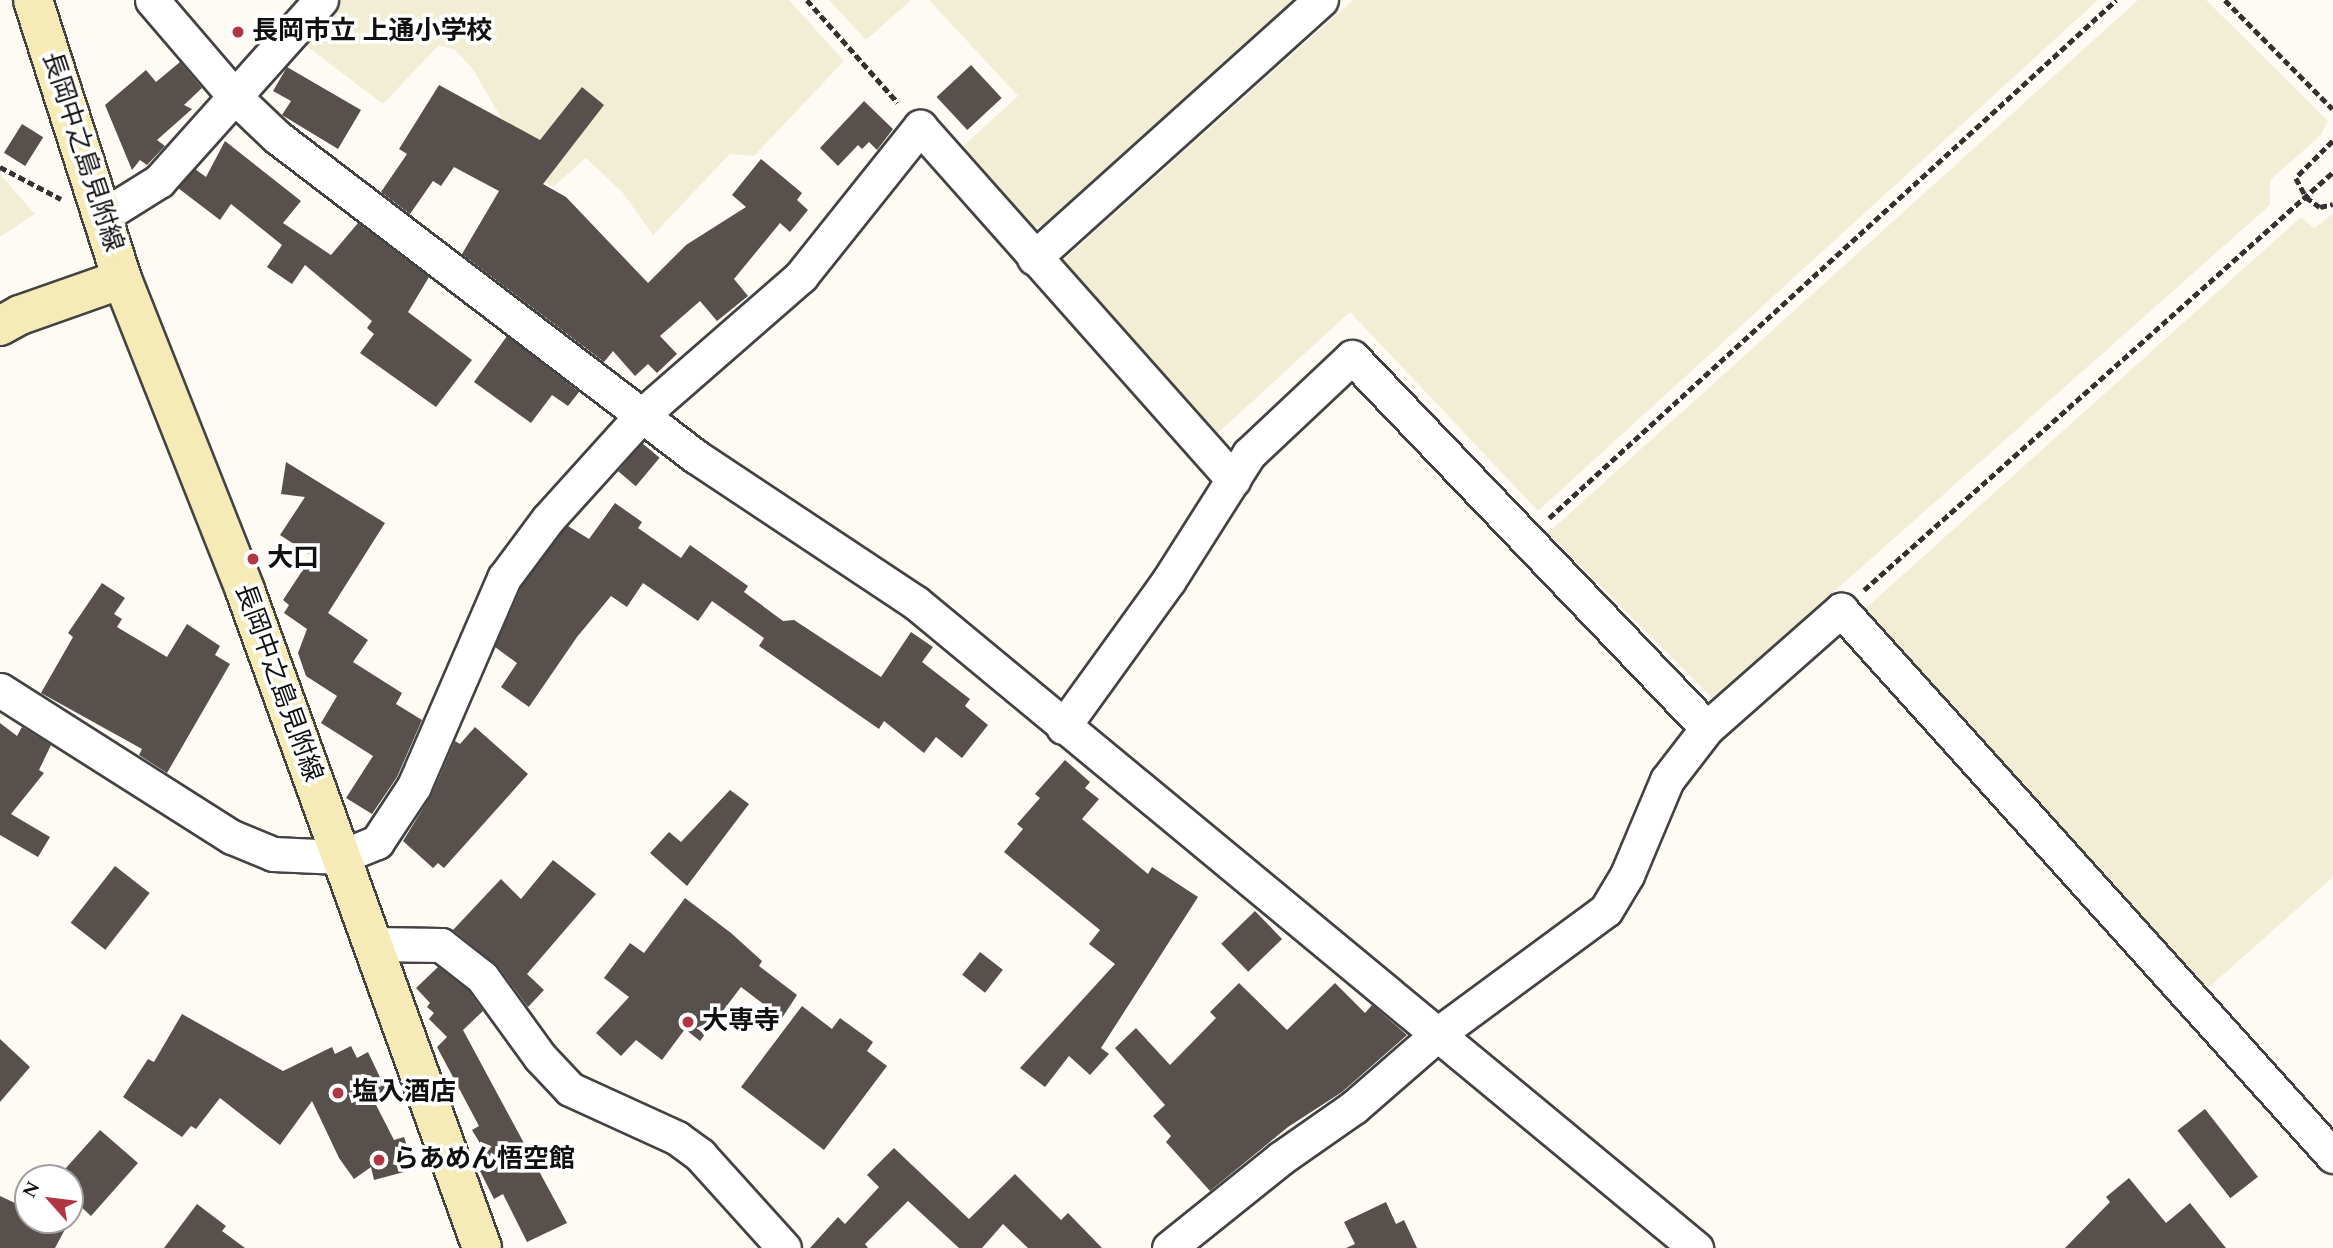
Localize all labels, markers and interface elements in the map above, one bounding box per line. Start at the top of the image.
place label: 長岡市立 上通小学校 [252,16,492,48]
marker: 長岡市立 上通小学校 [230,24,246,40]
street label: 長岡中之島見附線 [35,48,129,256]
place label: 大口 [267,543,319,575]
marker: 大口 [245,551,261,567]
street label: 長岡中之島見附線 [228,580,328,786]
place label: 大専寺 [702,1006,780,1038]
marker: 大専寺 [680,1014,696,1030]
place label: 塩入酒店 [352,1077,456,1109]
marker: 塩入酒店 [330,1085,346,1101]
place label: らあめん悟空館 [393,1144,575,1176]
marker: らあめん悟空館 [371,1152,387,1168]
north arrow [14,1164,84,1234]
text: N [15,1176,48,1204]

